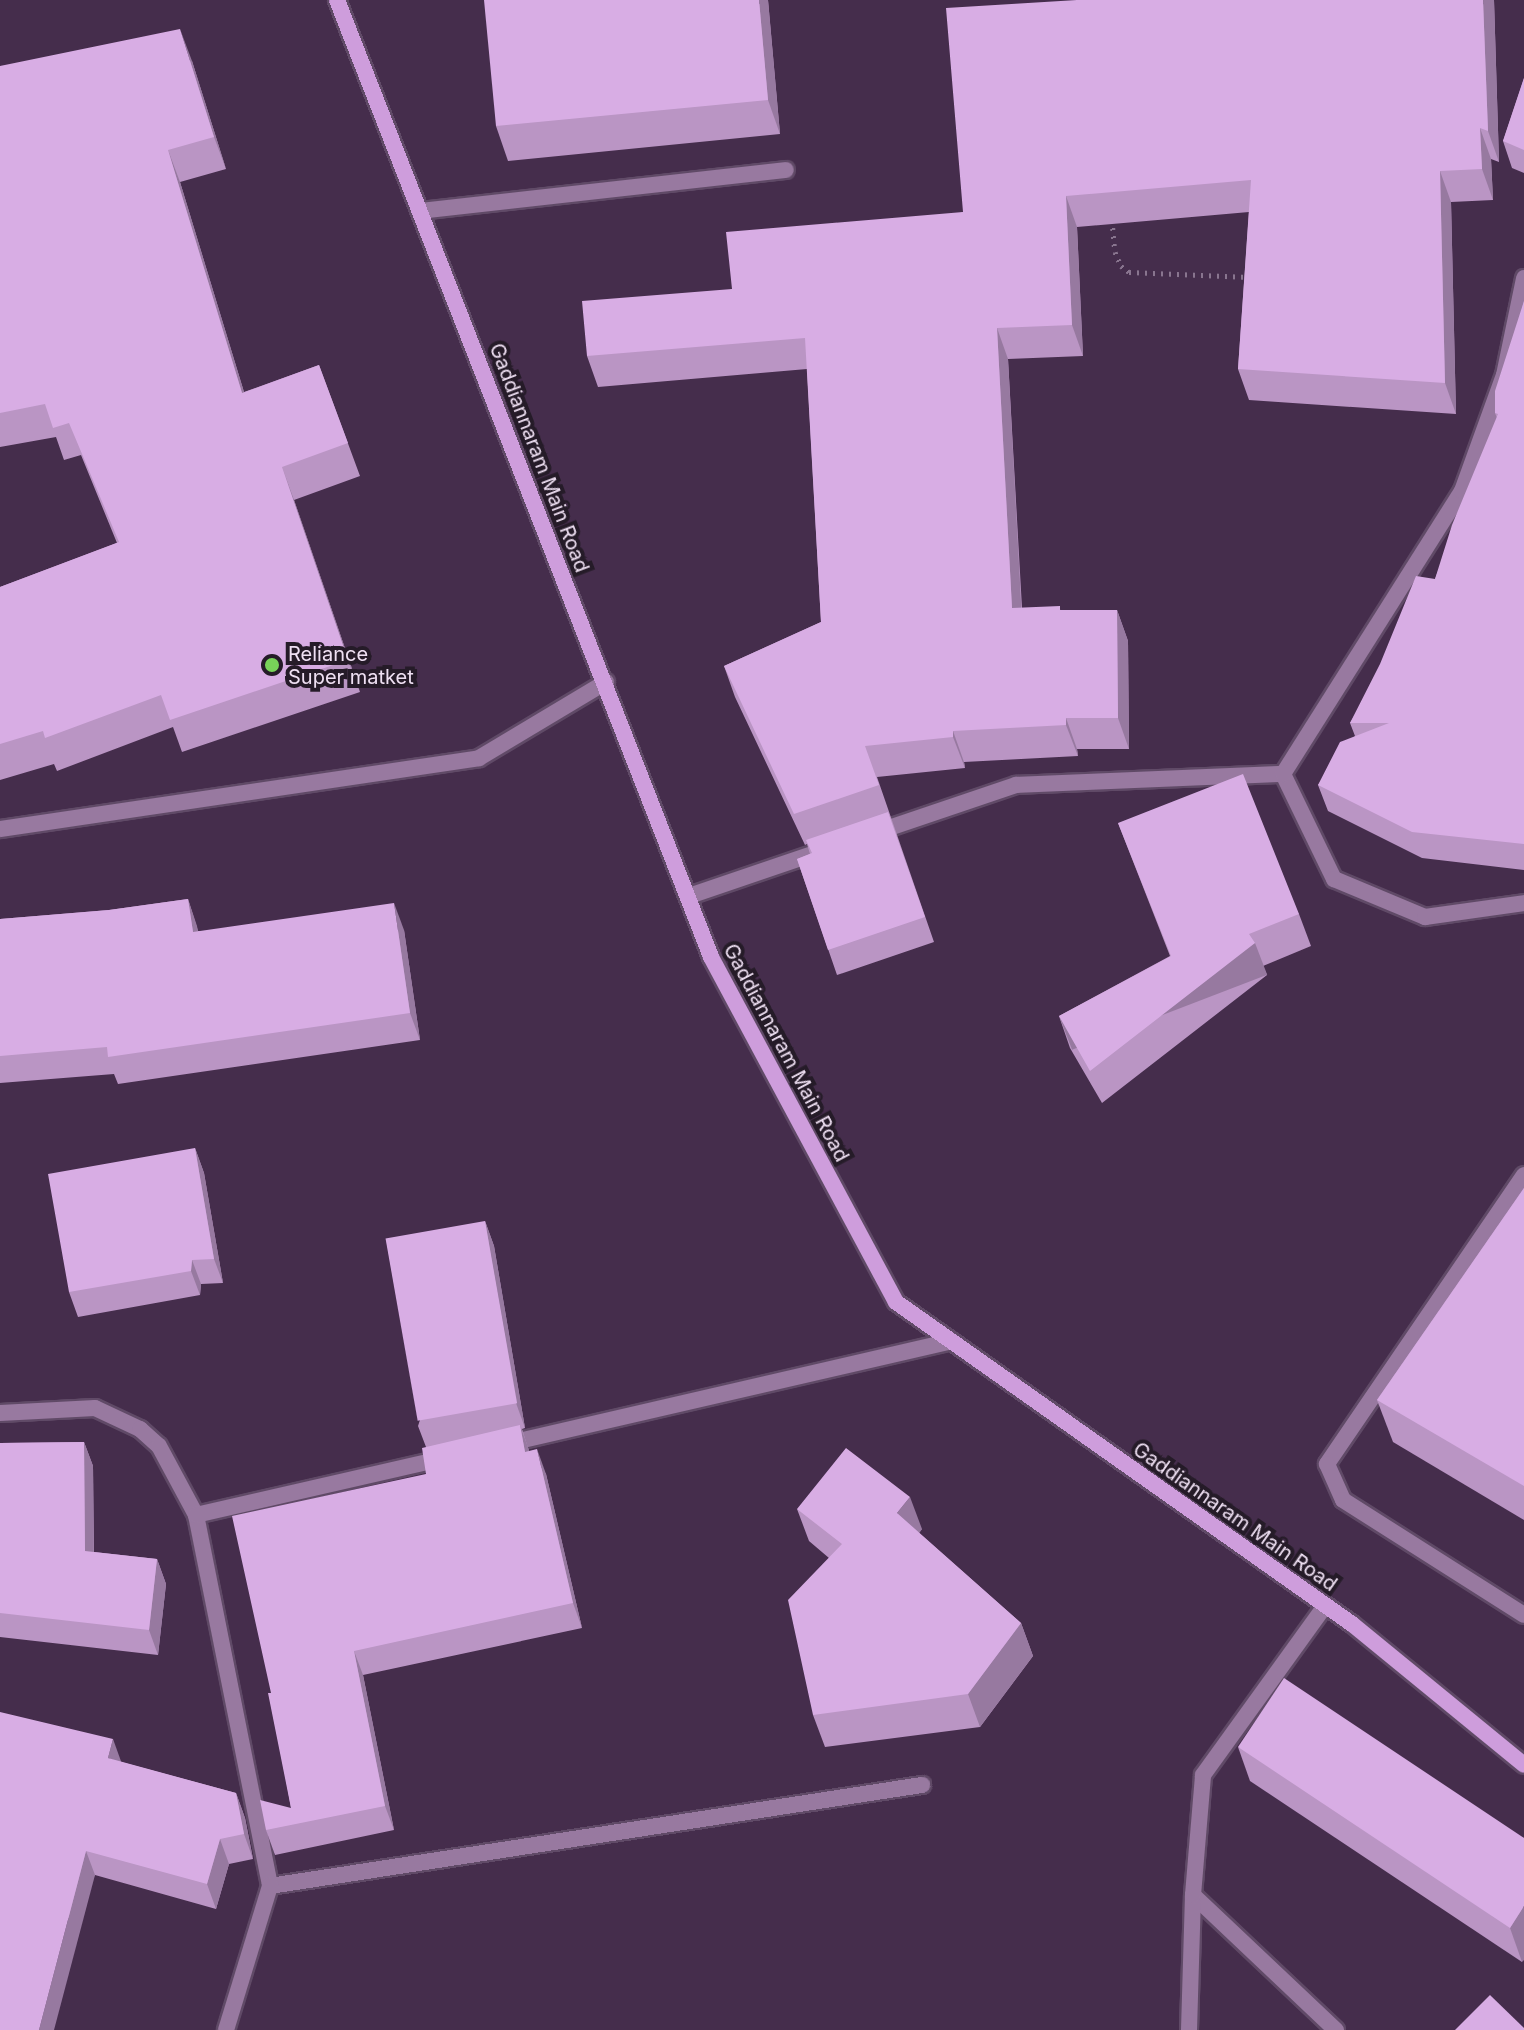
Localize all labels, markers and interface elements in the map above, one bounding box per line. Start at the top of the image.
street label: Gaddiannaram Main Road [484,340,594,576]
place label: Reliance Super matket [288,642,414,689]
marker: Reliance Super matket [263,656,281,674]
street label: Gaddiannaram Main Road [718,940,854,1166]
street label: Gaddiannaram Main Road [1128,1437,1342,1597]

